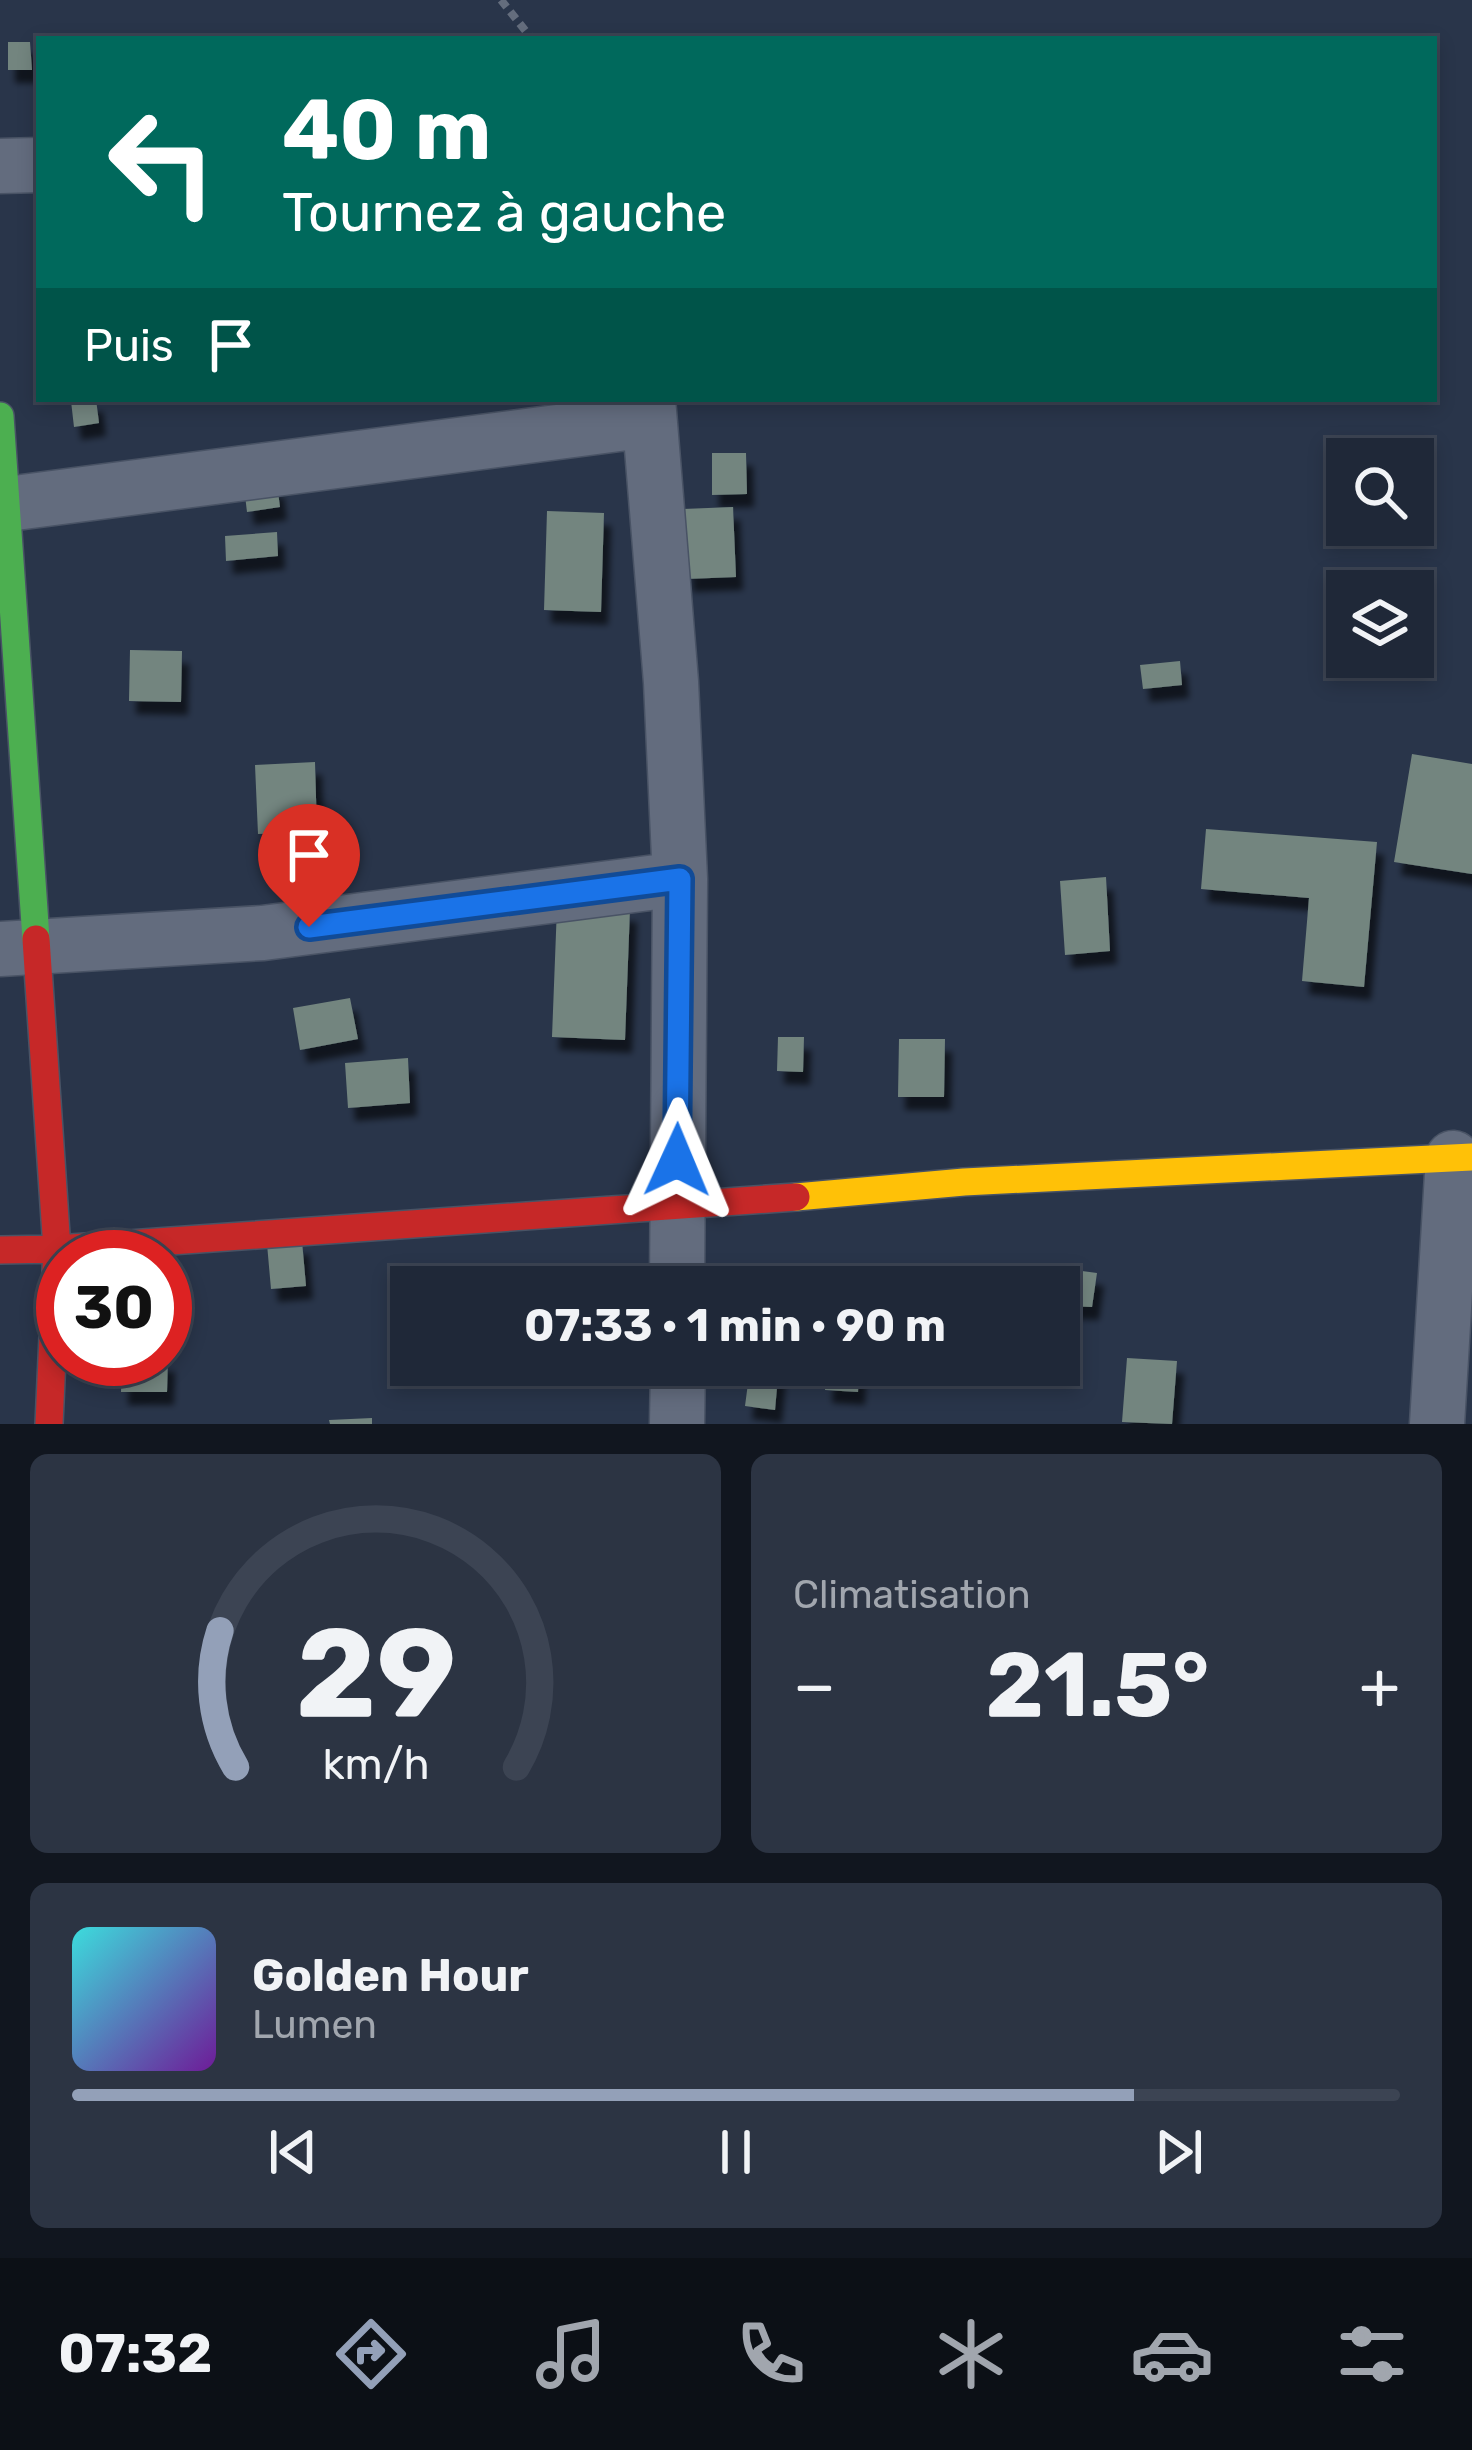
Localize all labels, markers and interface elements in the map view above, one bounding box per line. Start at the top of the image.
text: 40 m [282,80,491,180]
icon: left [84,84,240,240]
text: Tournez à gauche [282,181,726,245]
icon: arrive [198,312,264,378]
text: Puis [84,319,174,372]
map controls [1326,438,1434,678]
button: search [1326,438,1434,546]
button: layers [1326,570,1434,678]
pin [258,804,360,927]
icon: arrive [276,822,342,888]
position arrow [614,1097,740,1223]
speed limit sign: 30 [36,1230,192,1386]
text: 07:33 · 1 min · 90 m [524,1299,946,1352]
text: Climatisation [793,1572,1031,1618]
text: 29 [295,1599,456,1747]
text: 21.5° [985,1632,1209,1739]
text: − [793,1646,836,1725]
text: + [1359,1646,1400,1725]
text: km/h [322,1738,429,1789]
text: Golden Hour [252,1949,529,2002]
text: Lumen [252,2002,377,2048]
icon: previous [260,2119,326,2185]
icon: pause [703,2119,769,2185]
icon: next [1146,2119,1212,2185]
icon: directions [329,2312,413,2396]
icon: music [529,2312,613,2396]
icon: phone [729,2312,813,2396]
icon: climate [929,2312,1013,2396]
icon: car [1130,2312,1214,2396]
icon: filters [1330,2312,1414,2396]
text: 07:32 [58,2322,212,2386]

